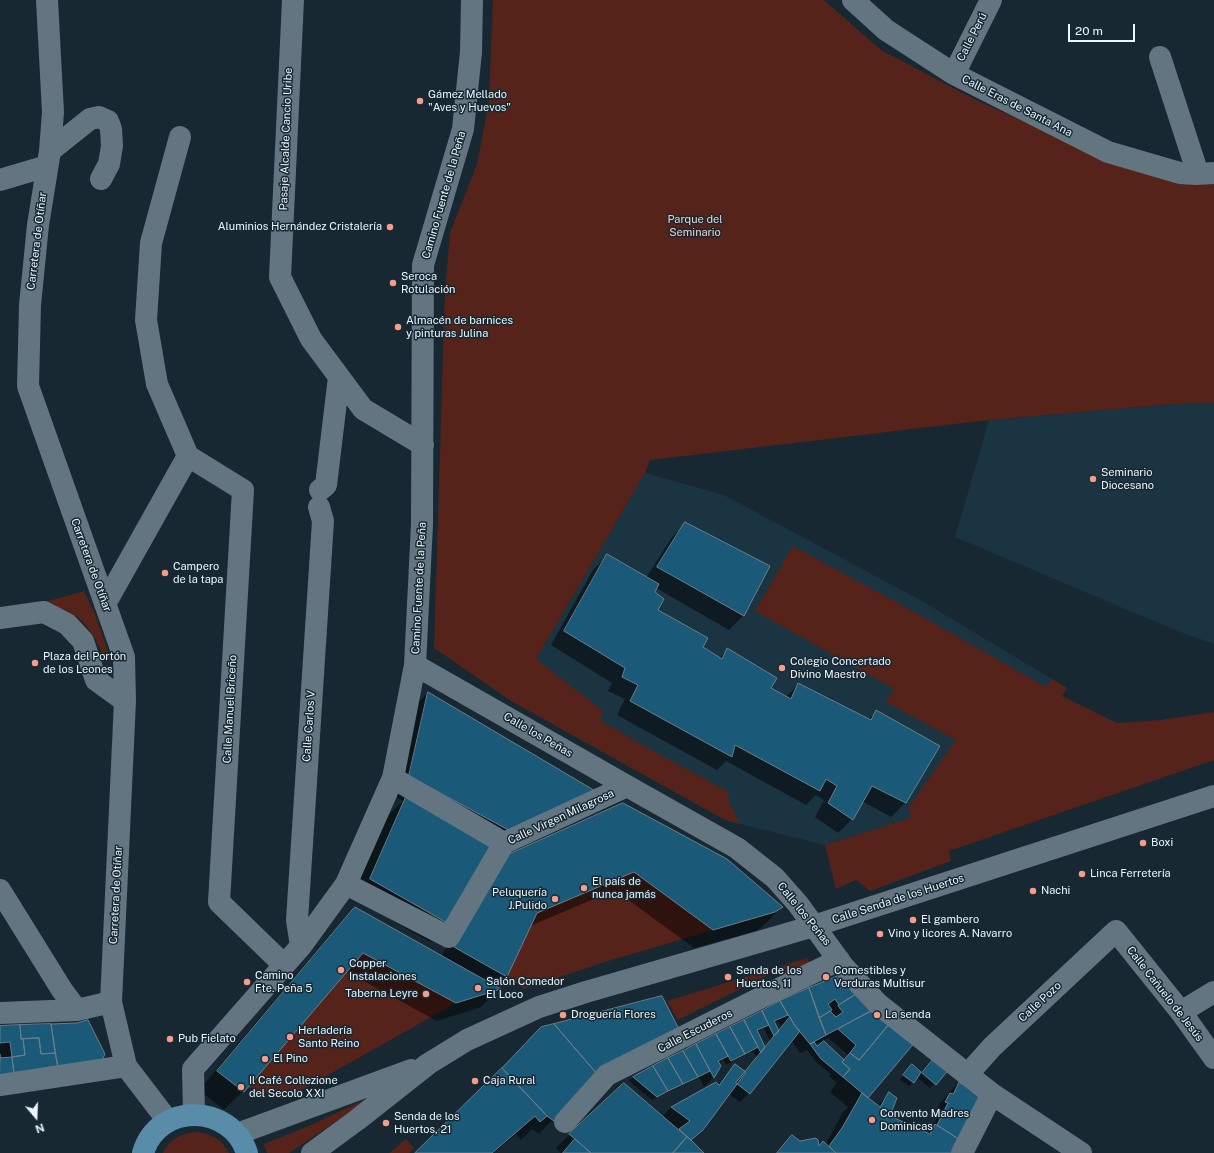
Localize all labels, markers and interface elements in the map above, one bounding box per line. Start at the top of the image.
street label: Calle Perú [954,11,990,63]
scale bar [1070,16,1137,42]
text: 20 m [1075,24,1103,38]
street label: Pasaje Alcalde Cancio Uribe [277,67,295,211]
street label: Calle Eras de Santa Ana [960,72,1074,140]
place label: Gámez Mellado "Aves y Huevos" [428,88,511,114]
marker: Gámez Mellado "Aves y Huevos" [415,96,425,106]
street label: Camino Fuente de la Peña [419,130,469,260]
street label: Carretera de Otíñar [24,191,50,291]
park label: Parque del Seminario [667,213,723,239]
place label: Aluminios Hernández Cristalería [218,220,382,234]
marker: Aluminios Hernández Cristalería [385,222,395,232]
place label: Seroca Rotulación [401,270,455,296]
marker: Seroca Rotulación [388,278,398,288]
place label: Almacén de barnices y pinturas Julina [406,314,513,340]
marker: Almacén de barnices y pinturas Julina [393,322,403,332]
place label: Seminario Diocesano [1101,466,1154,492]
marker: Seminario Diocesano [1088,474,1098,484]
street label: Carretera de Otíñar [68,516,114,614]
street label: Camino Fuente de la Peña [409,522,429,654]
place label: Campero de la tapa [173,560,223,586]
marker: Campero de la tapa [160,568,170,578]
place label: Plaza del Portón de los Leones [43,650,126,676]
street label: Calle Manuel Briceño [221,654,239,764]
place label: Colegio Concertado Divino Maestro [790,655,891,681]
marker: Plaza del Portón de los Leones [30,658,40,668]
marker: Colegio Concertado Divino Maestro [777,663,787,673]
street label: Calle Carlos V [300,690,318,762]
street label: Calle los Peñas [501,710,575,760]
street label: Calle Virgen Milagrosa [506,787,616,847]
place label: Boxi [1151,836,1173,850]
marker: Boxi [1138,838,1148,848]
street label: Carretera de Otíñar [107,845,125,945]
place label: Linca Ferretería [1090,867,1171,881]
marker: Linca Ferretería [1077,869,1087,879]
street label: Calle Senda de los Huertos [830,871,966,927]
place label: El país de nunca jamás [592,875,656,901]
street label: Calle los Peñas [775,880,833,948]
marker: El país de nunca jamás [579,883,589,893]
place label: Nachi [1041,884,1070,898]
place label: Peluquería J.Pulido [492,886,547,912]
marker: Nachi [1028,886,1038,896]
marker: Peluquería J.Pulido [550,894,560,904]
place label: El gambero [921,913,979,927]
marker: El gambero [908,915,918,925]
place label: Vino y licores A. Navarro [888,927,1012,941]
marker: Vino y licores A. Navarro [875,929,885,939]
street label: Calle Cañuelo de Jesús [1124,944,1206,1044]
place label: Copper Instalaciones [349,957,416,983]
place label: Senda de los Huertos, 11 [736,964,802,990]
place label: Comestibles y Verduras Multisur [834,964,925,990]
marker: Copper Instalaciones [336,965,346,975]
place label: Camino Fte. Peña 5 [255,969,312,995]
marker: Senda de los Huertos, 11 [723,972,733,982]
marker: Comestibles y Verduras Multisur [821,972,831,982]
place label: Salón Comedor El Loco [486,975,564,1001]
marker: Camino Fte. Peña 5 [242,977,252,987]
street label: Calle Pozo [1016,979,1064,1025]
marker: Salón Comedor El Loco [473,983,483,993]
place label: Taberna Leyre [345,987,418,1001]
marker: Taberna Leyre [421,989,431,999]
street label: Calle Escuderos [655,1006,735,1056]
place label: Droguería Flores [571,1008,656,1022]
place label: La senda [885,1008,931,1022]
marker: Droguería Flores [558,1010,568,1020]
marker: La senda [872,1010,882,1020]
place label: Herladería Santo Reino [298,1024,359,1050]
place label: Pub Fielato [178,1032,236,1046]
marker: Herladería Santo Reino [285,1032,295,1042]
marker: Pub Fielato [165,1034,175,1044]
place label: El Pino [273,1052,308,1066]
marker: El Pino [260,1054,270,1064]
place label: Il Café Collezione del Secolo XXI [249,1074,338,1100]
place label: Caja Rural [483,1074,536,1088]
marker: Caja Rural [470,1076,480,1086]
marker: Il Café Collezione del Secolo XXI [236,1082,246,1092]
north arrow [16,1097,56,1137]
place label: Convento Madres Dominicas [880,1107,969,1133]
place label: Senda de los Huertos, 21 [394,1110,460,1136]
marker: Convento Madres Dominicas [867,1115,877,1125]
marker: Senda de los Huertos, 21 [381,1118,391,1128]
text: N [34,1121,46,1135]

